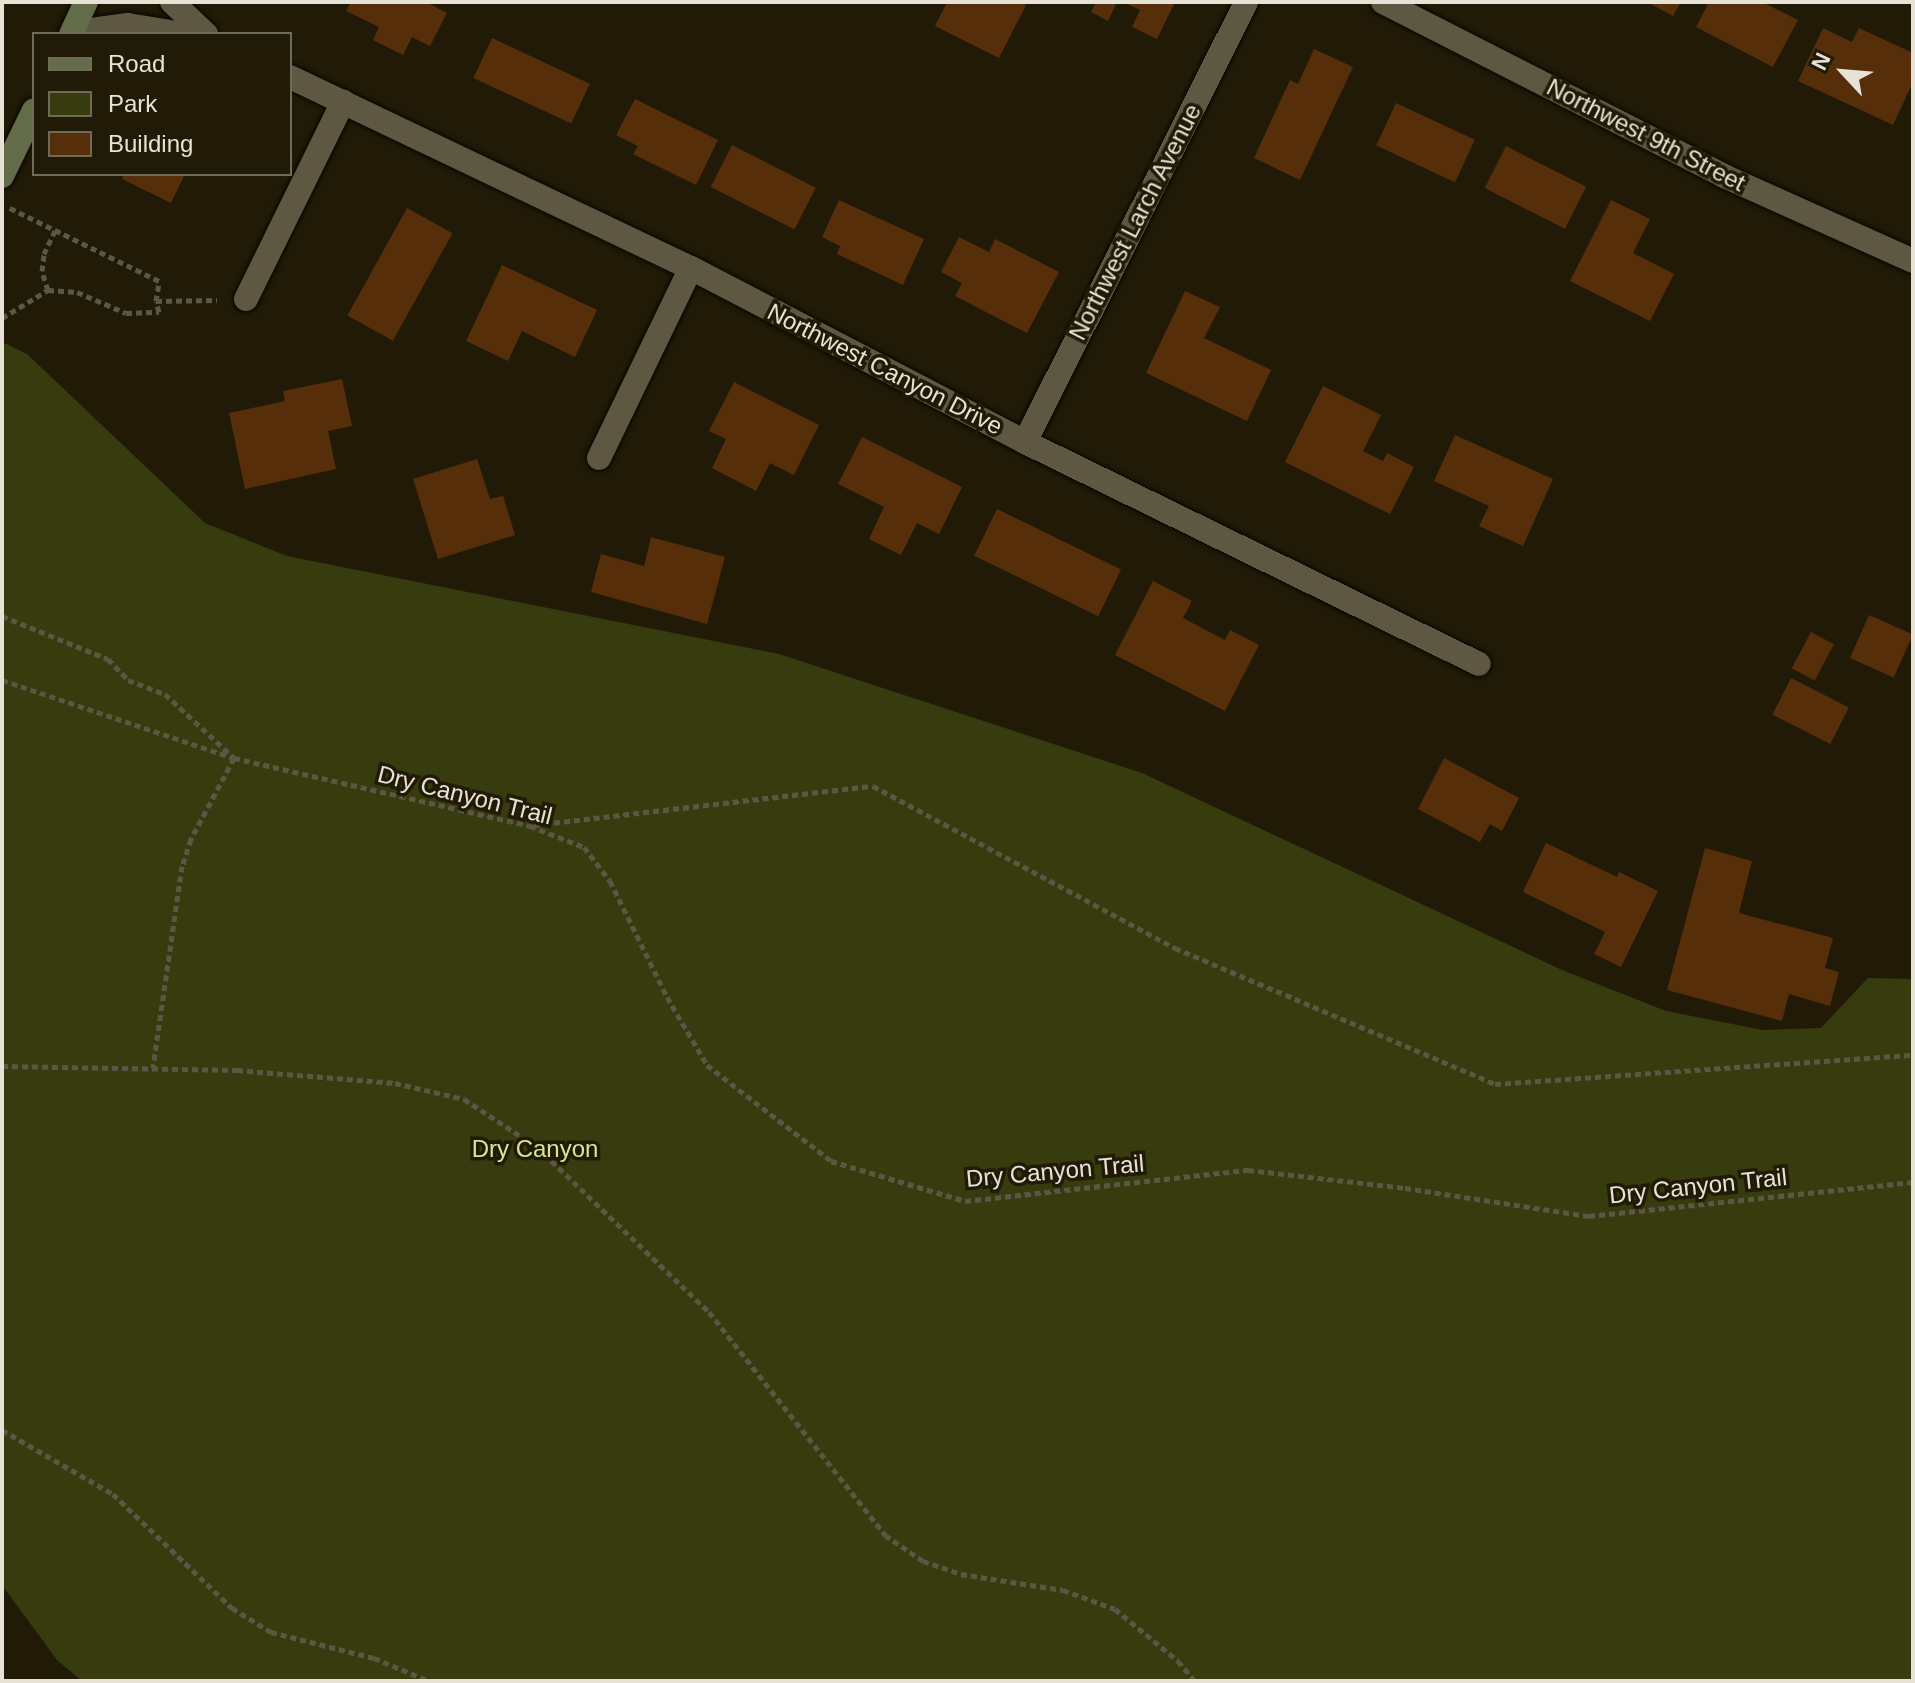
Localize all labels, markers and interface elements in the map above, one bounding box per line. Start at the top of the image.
legend [32,32,292,176]
north arrow [1803,32,1883,112]
text: N [1806,49,1836,74]
text: Road [108,50,165,77]
street label: Northwest 9th Street [1542,73,1750,197]
text: Park [108,90,157,117]
street label: Northwest Larch Avenue [1063,99,1207,345]
text: Building [108,130,193,157]
street label: Northwest Canyon Drive [763,297,1007,441]
street label: Dry Canyon Trail [375,759,555,831]
park label: Dry Canyon [472,1135,598,1163]
street label: Dry Canyon Trail [965,1149,1145,1193]
street label: Dry Canyon Trail [1607,1162,1789,1210]

